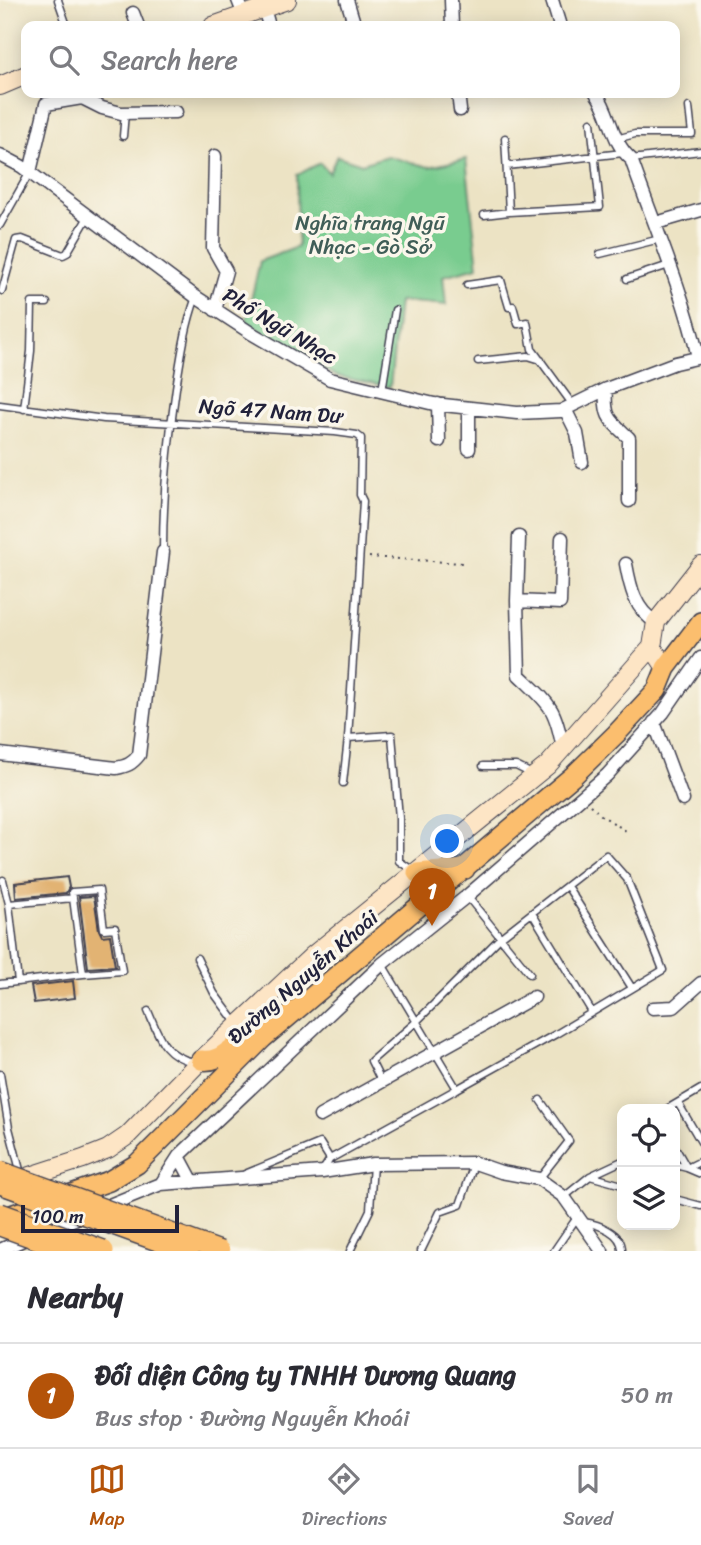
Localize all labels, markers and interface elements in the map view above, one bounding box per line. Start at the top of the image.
search box [21,21,680,98]
text: Search here [101,37,238,83]
icon: search [45,41,83,79]
park label: Nghĩa trang Ngũ Nhạc - Gò Sở [295,204,445,266]
street label: Phố Ngũ Nhạc [215,277,345,376]
street label: Ngõ 47 Nam Dư [198,387,346,435]
your location [430,824,464,858]
pin: 1 [409,868,455,926]
street label: Đường Nguyễn Khoái [218,899,388,1054]
map controls [617,1104,680,1230]
button: locate [617,1104,680,1167]
button: layers [617,1167,680,1230]
text: 100 m [32,1200,84,1233]
scale bar [21,1202,178,1234]
text: Nearby [28,1270,123,1324]
text: Đối diện Công ty TNHH Dương Quang [95,1352,516,1398]
text: 1 [46,1375,56,1416]
text: 50 m [621,1375,673,1416]
text: Bus stop · Đường Nguyễn Khoái [95,1398,409,1439]
tab: Map [88,1460,126,1535]
tab: Directions [302,1460,387,1535]
tab: Saved [563,1460,613,1535]

